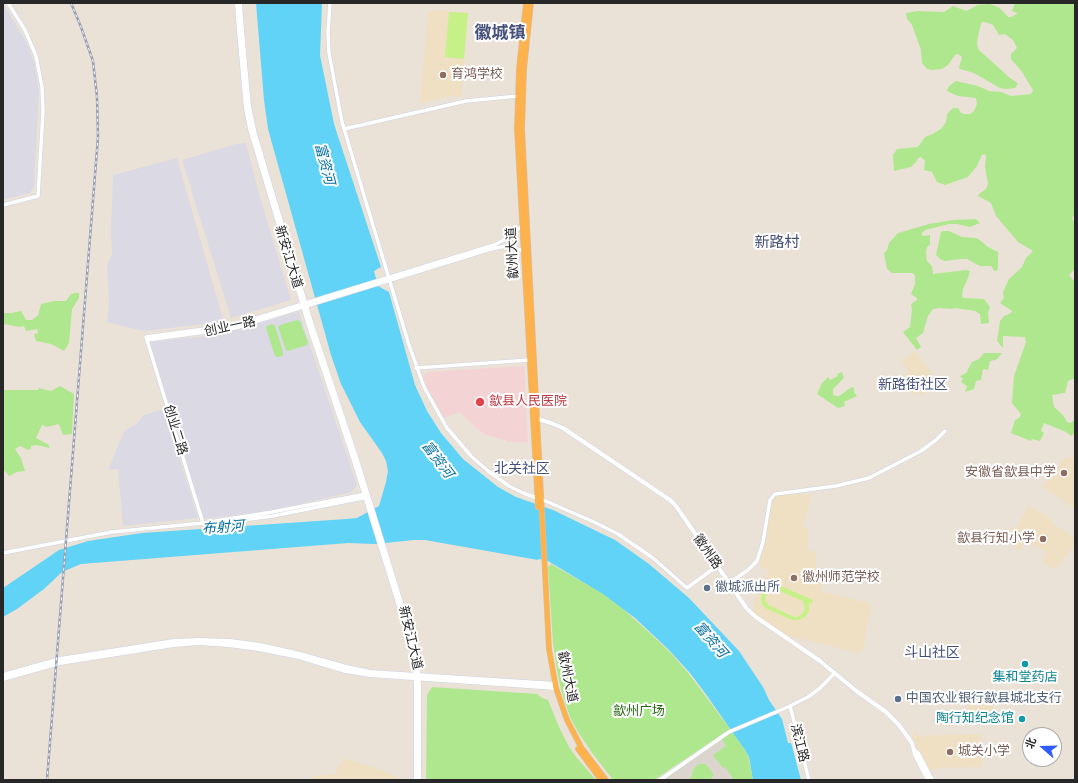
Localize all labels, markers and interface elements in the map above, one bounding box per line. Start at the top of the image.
district label: 徽城镇 [475,24,525,44]
place label: 育鸿学校 [451,67,503,83]
marker: 育鸿学校 [438,70,448,80]
water label: 富资河 [311,142,337,186]
street label: 新安江大道 [271,224,305,290]
street label: 歙州大道 [504,227,522,279]
district label: 新路村 [755,234,799,252]
street label: 创业一路 [203,314,257,340]
district label: 新路街社区 [878,377,948,393]
place label: 歙县人民医院 [489,394,567,410]
marker: 歙县人民医院 [474,396,486,408]
street label: 创业二路 [160,403,190,457]
water label: 富资河 [418,438,456,482]
district label: 北关社区 [494,461,550,477]
place label: 安徽省歙县中学 [965,465,1056,481]
marker: 安徽省歙县中学 [1059,468,1069,478]
water label: 布射河 [201,518,245,538]
place label: 歙县行知小学 [957,531,1035,547]
street label: 徽州路 [689,532,725,572]
marker: 歙县行知小学 [1038,534,1048,544]
place label: 徽州师范学校 [802,570,880,586]
marker: 徽州师范学校 [789,573,799,583]
place label: 徽城派出所 [715,580,780,596]
marker: 徽城派出所 [702,583,712,593]
street label: 新安江大道 [395,605,425,671]
water label: 富资河 [690,619,730,661]
district label: 斗山社区 [904,645,960,661]
street label: 歙州大道 [554,650,580,704]
marker: 集和堂药店 [1020,659,1030,669]
place label: 集和堂药店 [993,670,1057,686]
place label: 中国农业银行歙县城北支行 [906,691,1062,707]
marker: 中国农业银行歙县城北支行 [893,694,903,704]
park label: 歙州广场 [613,704,665,720]
place label: 陶行知纪念馆 [936,711,1014,727]
marker: 陶行知纪念馆 [1017,714,1027,724]
street label: 滨江路 [787,722,811,764]
north arrow [1022,727,1062,767]
text: 北 [1023,736,1039,750]
place label: 城关小学 [958,744,1010,760]
marker: 城关小学 [945,747,955,757]

